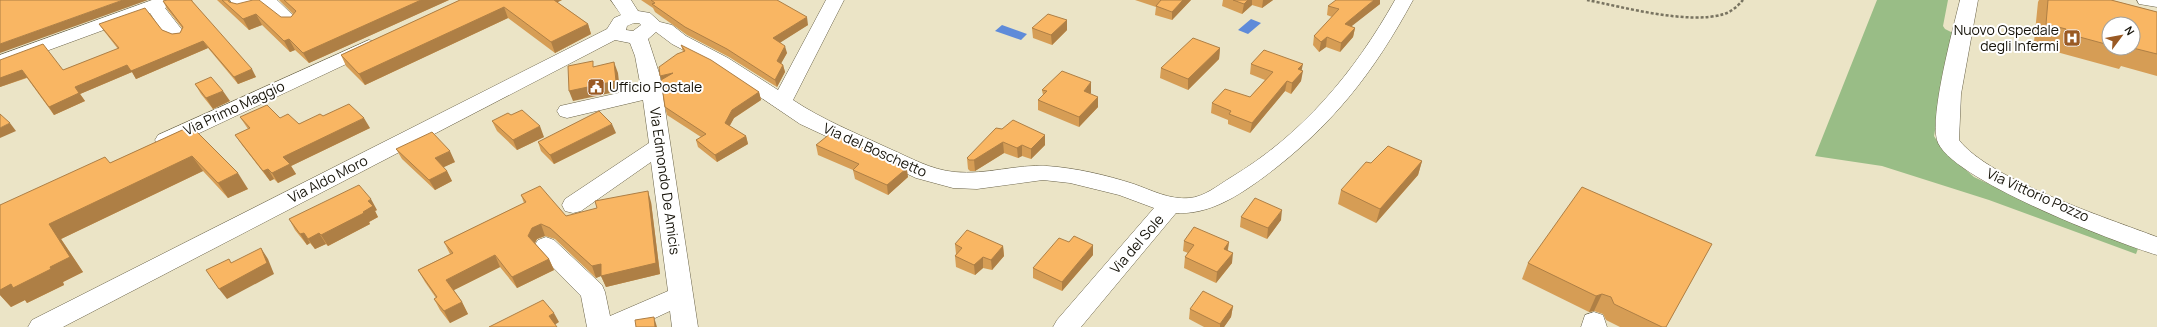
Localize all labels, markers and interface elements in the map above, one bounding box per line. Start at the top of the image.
north arrow [2101,16,2141,56]
place label: Nuovo Ospedale degli Infermi [1954,20,2059,55]
text: N [2121,23,2138,38]
hospital icon: Nuovo Ospedale degli Infermi [2062,28,2082,48]
street label: Via Primo Maggio [180,76,287,139]
public building icon: Ufficio Postale [586,77,606,97]
place label: Ufficio Postale [609,77,702,96]
street label: Via Edmondo De Amicis [646,106,685,256]
street label: Via del Boschetto [820,118,930,181]
street label: Via Aldo Moro [285,150,371,207]
street label: Via Vittorio Pozzo [1984,163,2093,226]
street label: Via del Sole [1106,210,1168,277]

